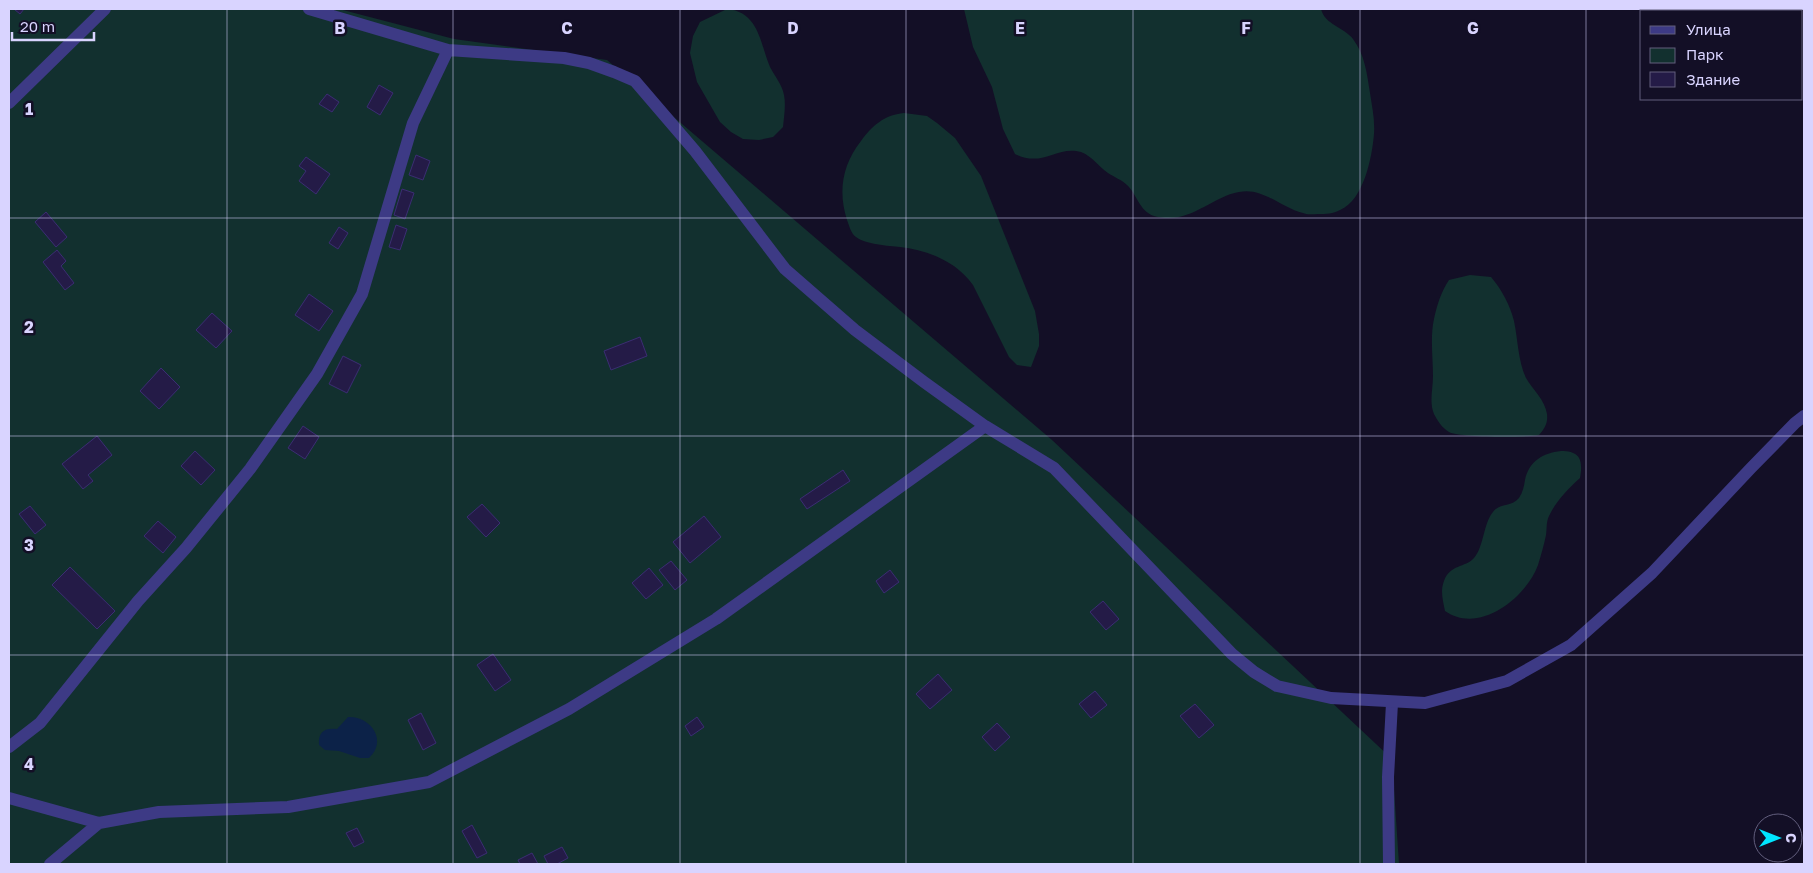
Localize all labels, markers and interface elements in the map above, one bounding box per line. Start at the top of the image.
scale bar [12,10,95,42]
legend [1640,10,1803,100]
text: 20 m [20,17,55,35]
text: B [334,18,346,38]
text: C [561,18,573,38]
text: D [787,18,799,38]
text: E [1015,18,1025,38]
text: F [1241,18,1251,38]
text: G [1467,18,1479,38]
text: Улица [1686,20,1731,38]
text: Парк [1686,45,1724,63]
text: Здание [1686,70,1740,88]
text: 1 [25,99,33,119]
text: 2 [24,317,34,337]
text: 3 [24,535,34,555]
text: 4 [24,754,34,774]
north arrow [1753,813,1803,863]
text: С [1783,833,1800,843]

